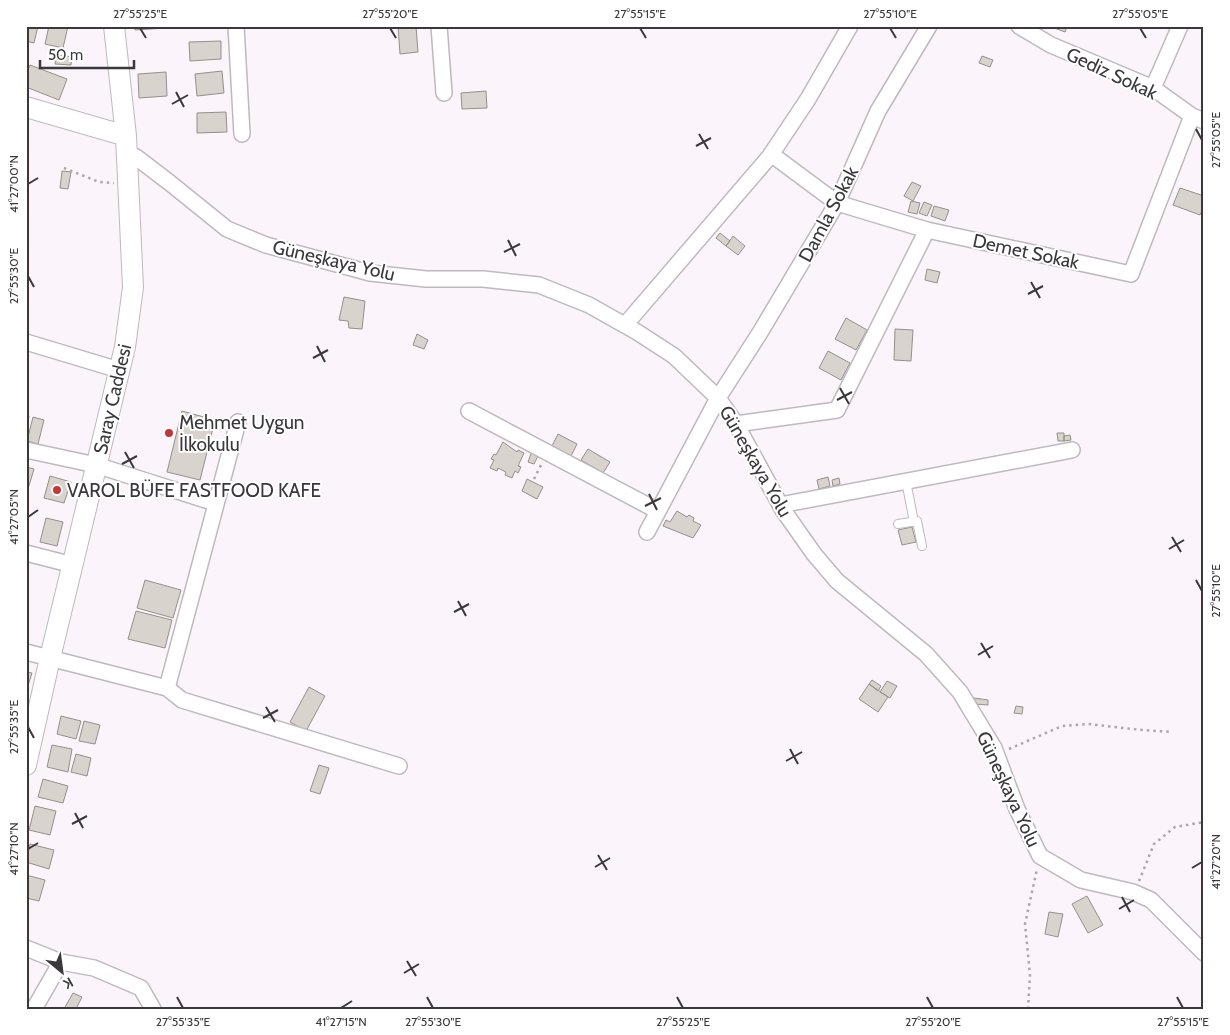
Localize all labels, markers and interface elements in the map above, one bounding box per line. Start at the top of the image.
text: 27°55'25"E [113,6,167,21]
text: 27°55'20"E [362,6,418,21]
text: 27°55'15"E [614,6,666,21]
text: 27°55'10"E [863,6,917,21]
text: 27°55'05"E [1112,6,1168,21]
scale bar [40,38,134,70]
street label: Gediz Sokak [1063,42,1161,105]
text: 50 m [48,46,83,64]
text: 27°55'05"E [1208,112,1223,168]
text: 41°27'00"N [6,155,21,213]
street label: Damla Sokak [794,162,863,266]
street label: Demet Sokak [971,229,1082,274]
street label: Güneşkaya Yolu [270,235,397,286]
text: 27°55'30"E [6,248,21,304]
street label: Saray Caddesi [89,342,136,456]
street label: Güneşkaya Yolu [714,401,797,521]
place label: Mehmet Uygun İlkokulu [179,411,304,456]
marker: Mehmet Uygun İlkokulu [163,427,175,439]
place label: VAROL BÜFE FASTFOOD KAFE [67,479,321,502]
marker: VAROL BÜFE FASTFOOD KAFE [51,484,63,496]
text: 41°27'05"N [6,489,21,545]
text: 27°55'10"E [1208,564,1223,618]
text: 27°55'35"E [6,699,21,754]
street label: Güneşkaya Yolu [972,728,1045,851]
text: 41°27'10"N [6,822,21,876]
text: 41°27'20"N [1208,834,1223,890]
north arrow [38,948,88,998]
text: K [60,973,77,993]
text: 27°55'35"E [156,1014,211,1029]
text: 41°27'15"N [315,1014,367,1029]
text: 27°55'30"E [405,1014,461,1029]
text: 27°55'25"E [656,1014,710,1029]
text: 27°55'20"E [905,1014,961,1029]
text: 27°55'15"E [1157,1014,1209,1029]

